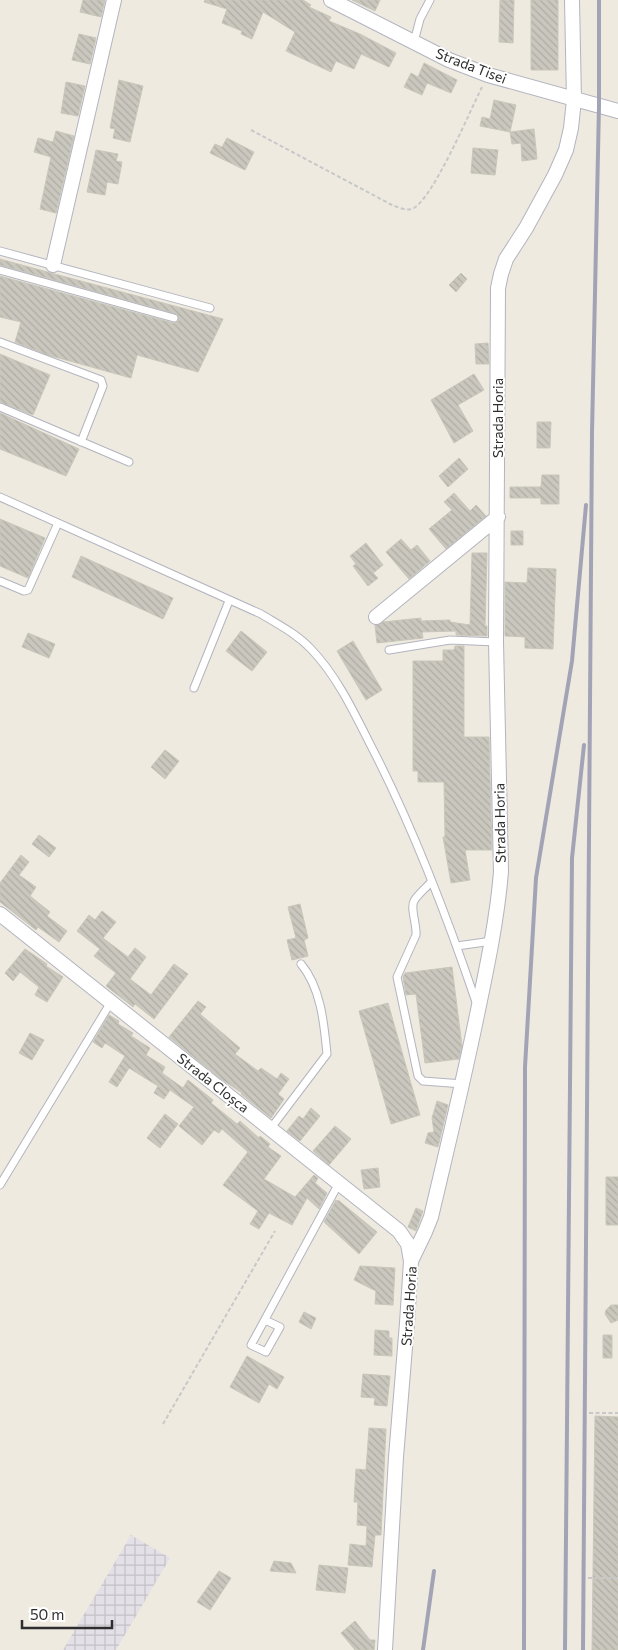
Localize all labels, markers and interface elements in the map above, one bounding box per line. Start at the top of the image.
street label: Strada Tisei [433,44,509,87]
street label: Strada Horia [489,378,506,458]
street label: Strada Horia [490,783,509,863]
street label: Strada Cloșca [173,1049,253,1117]
street label: Strada Horia [397,1265,420,1346]
scale bar [22,1598,112,1630]
text: 50 m [30,1605,64,1623]

